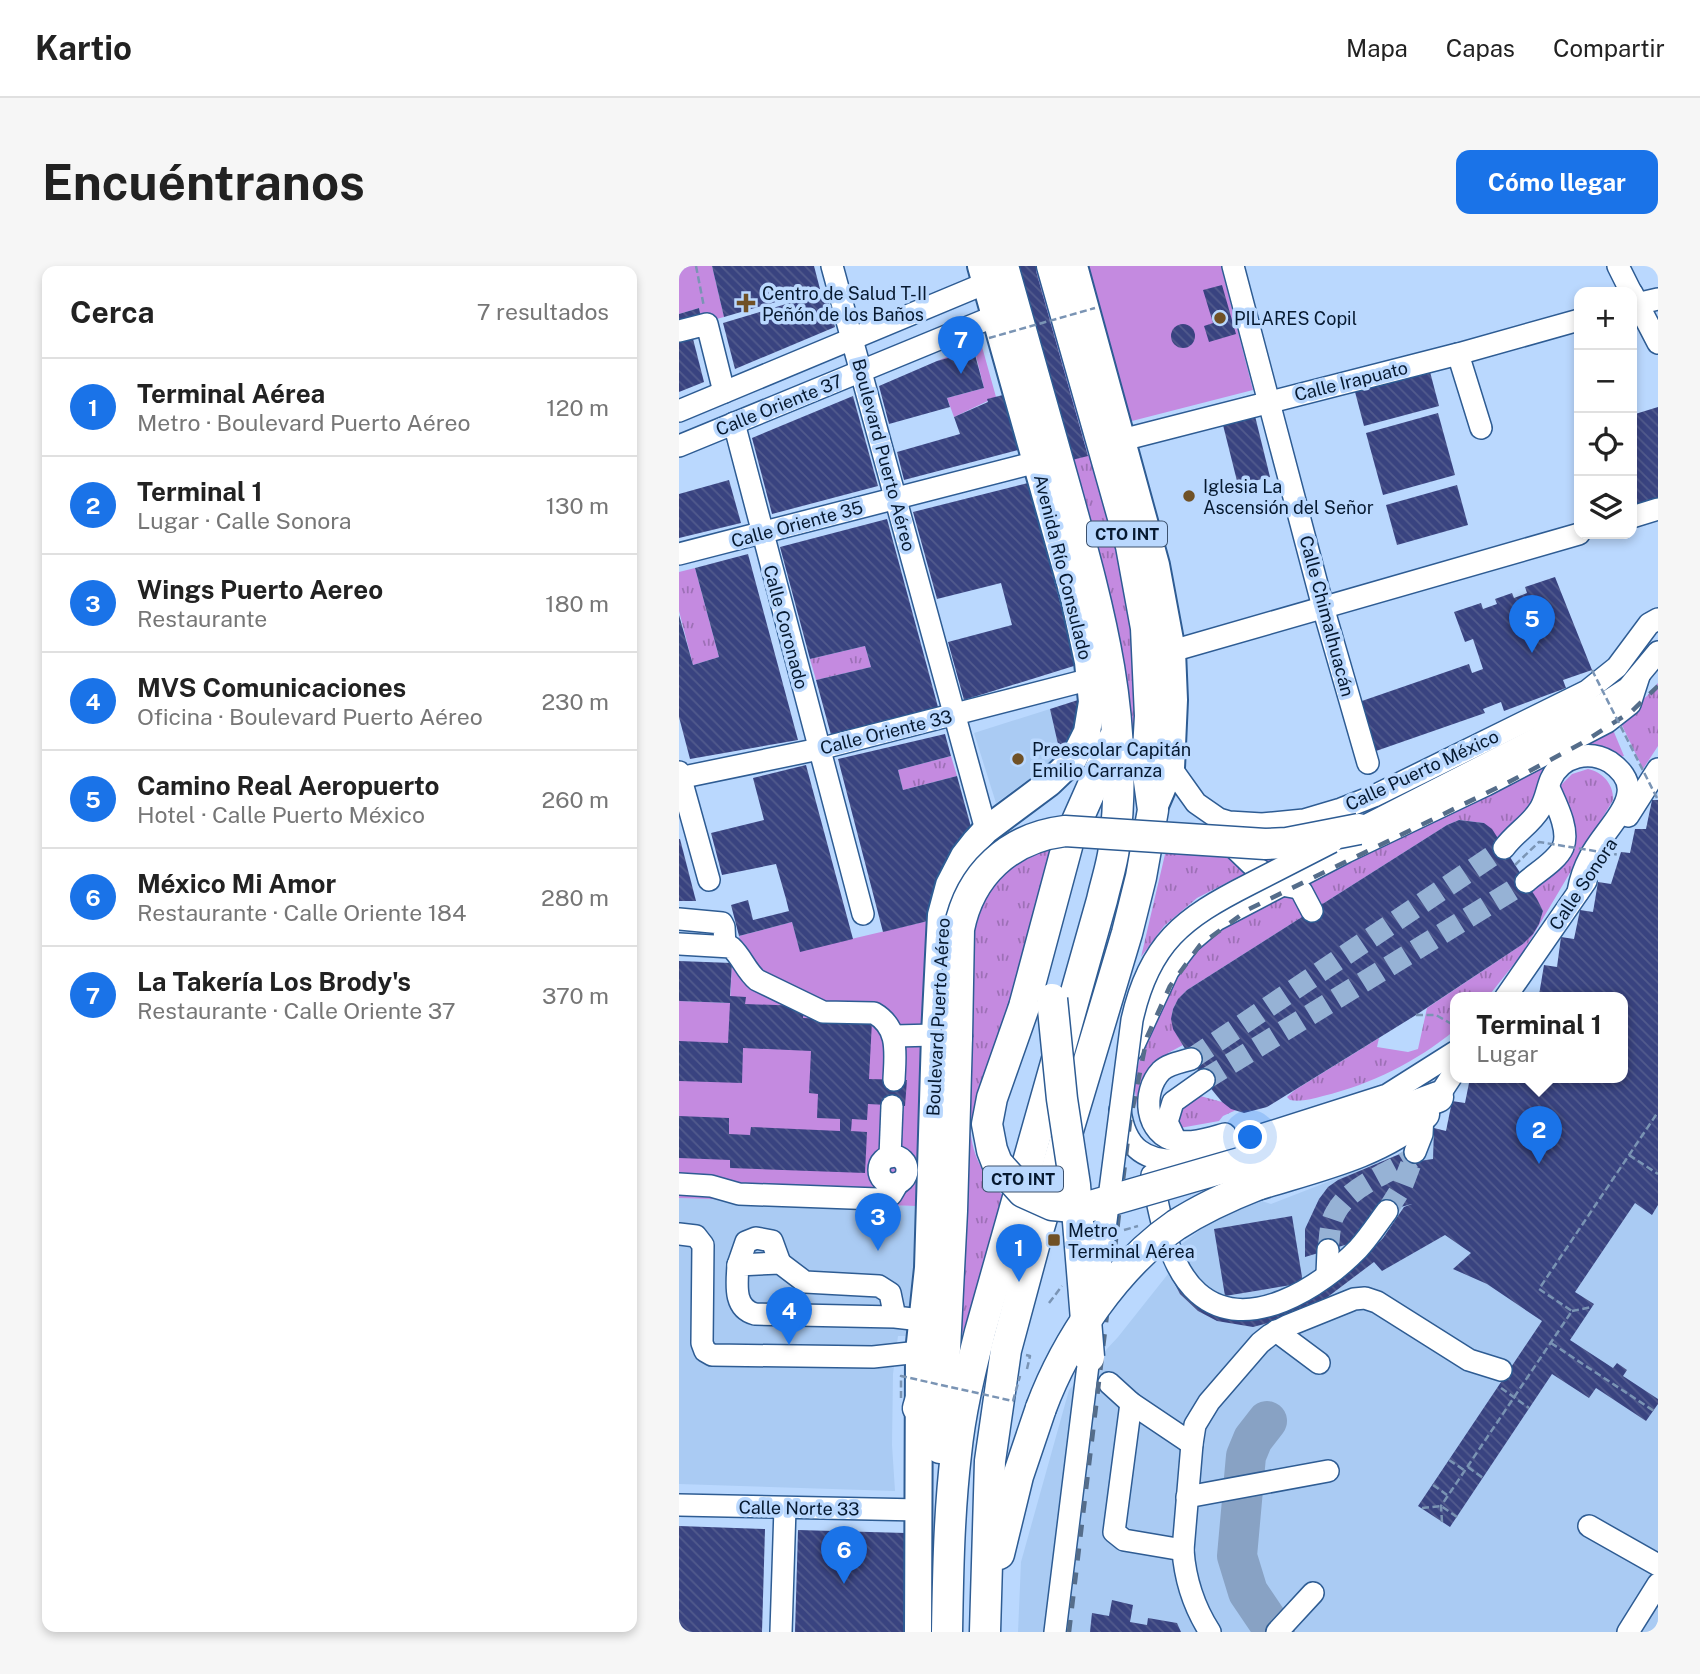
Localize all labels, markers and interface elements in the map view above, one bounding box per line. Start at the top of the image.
text: Kartio [35,29,132,67]
text: Mapa [1346,34,1408,62]
text: Capas [1446,34,1515,62]
text: Compartir [1553,34,1665,62]
button: Cómo llegar [1456,150,1658,214]
text: Encuéntranos [42,153,365,211]
place label: Centro de Salud T-II Peñón de los Baños [762,283,927,325]
map controls [1574,287,1637,539]
button: + [1574,287,1637,350]
marker: Centro de Salud T-II Peñón de los Baños [736,293,756,313]
text: Cerca [70,294,155,330]
text: 7 resultados [477,298,609,325]
place label: PILARES Copil [1234,308,1357,329]
marker: PILARES Copil [1212,310,1228,326]
pin: 7 [938,316,984,374]
button: − [1574,350,1637,413]
street label: Boulevard Puerto Aéreo [848,356,920,554]
street label: Calle Irapuato [1292,357,1410,405]
street label: Calle Oriente 37 [713,370,845,440]
text: Terminal Aérea [137,378,325,409]
text: 1 [88,394,98,421]
text: 120 m [546,394,609,421]
text: Metro · Boulevard Puerto Aéreo [137,409,471,436]
button: locate [1574,413,1637,476]
street label: Avenida Río Consulado [1030,472,1096,662]
text: Terminal 1 [137,476,263,507]
place label: Iglesia La Ascensión del Señor [1203,476,1374,518]
button: layers [1574,476,1637,539]
marker: Iglesia La Ascensión del Señor [1181,488,1197,504]
text: 2 [86,492,100,519]
text: 130 m [546,492,609,519]
street label: Calle Oriente 35 [729,496,865,552]
text: Lugar · Calle Sonora [137,507,352,534]
road number: CTO INT [1087,522,1167,546]
street label: Calle Chimalhuacán [1295,533,1359,699]
street label: Calle Coronado [759,563,813,691]
text: Wings Puerto Aereo [137,574,383,605]
text: 3 [85,590,101,617]
text: 180 m [545,590,609,617]
pin: 5 [1509,595,1555,653]
text: Restaurante [137,605,267,632]
text: MVS Comunicaciones [137,672,406,703]
text: 4 [85,688,101,715]
text: 230 m [541,688,609,715]
text: Oficina · Boulevard Puerto Aéreo [137,703,483,730]
street label: Calle Oriente 33 [818,705,954,759]
street label: Calle Puerto México [1342,725,1502,815]
place label: Preescolar Capitán Emilio Carranza [1032,739,1191,781]
marker: Preescolar Capitán Emilio Carranza [1010,751,1026,767]
text: Camino Real Aeropuerto [137,770,439,801]
text: 5 [85,786,101,813]
text: 260 m [542,786,609,813]
text: Hotel · Calle Puerto México [137,801,425,828]
street label: Calle Sonora [1545,834,1621,934]
text: México Mi Amor [137,868,336,899]
text: 6 [85,884,101,911]
text: 280 m [541,884,609,911]
text: Restaurante · Calle Oriente 184 [137,899,466,926]
street label: Boulevard Puerto Aéreo [922,917,954,1117]
text: La Takería Los Brody's [137,966,411,997]
text: 7 [86,982,100,1009]
text: 370 m [542,982,609,1009]
popup [1450,992,1628,1083]
text: Restaurante · Calle Oriente 37 [137,997,456,1024]
text: Terminal 1 [1476,1009,1602,1040]
text: Lugar [1476,1040,1539,1067]
pin: 2 [1516,1106,1562,1164]
your location [1233,1120,1267,1154]
road number: CTO INT [983,1166,1063,1191]
pin: 3 [855,1193,901,1251]
place label: Metro Terminal Aérea [1068,1220,1195,1262]
pin: 1 [996,1224,1042,1282]
marker: Metro Terminal Aérea [1046,1232,1062,1248]
pin: 4 [766,1287,812,1345]
street label: Calle Norte 33 [738,1496,860,1520]
pin: 6 [821,1526,867,1584]

